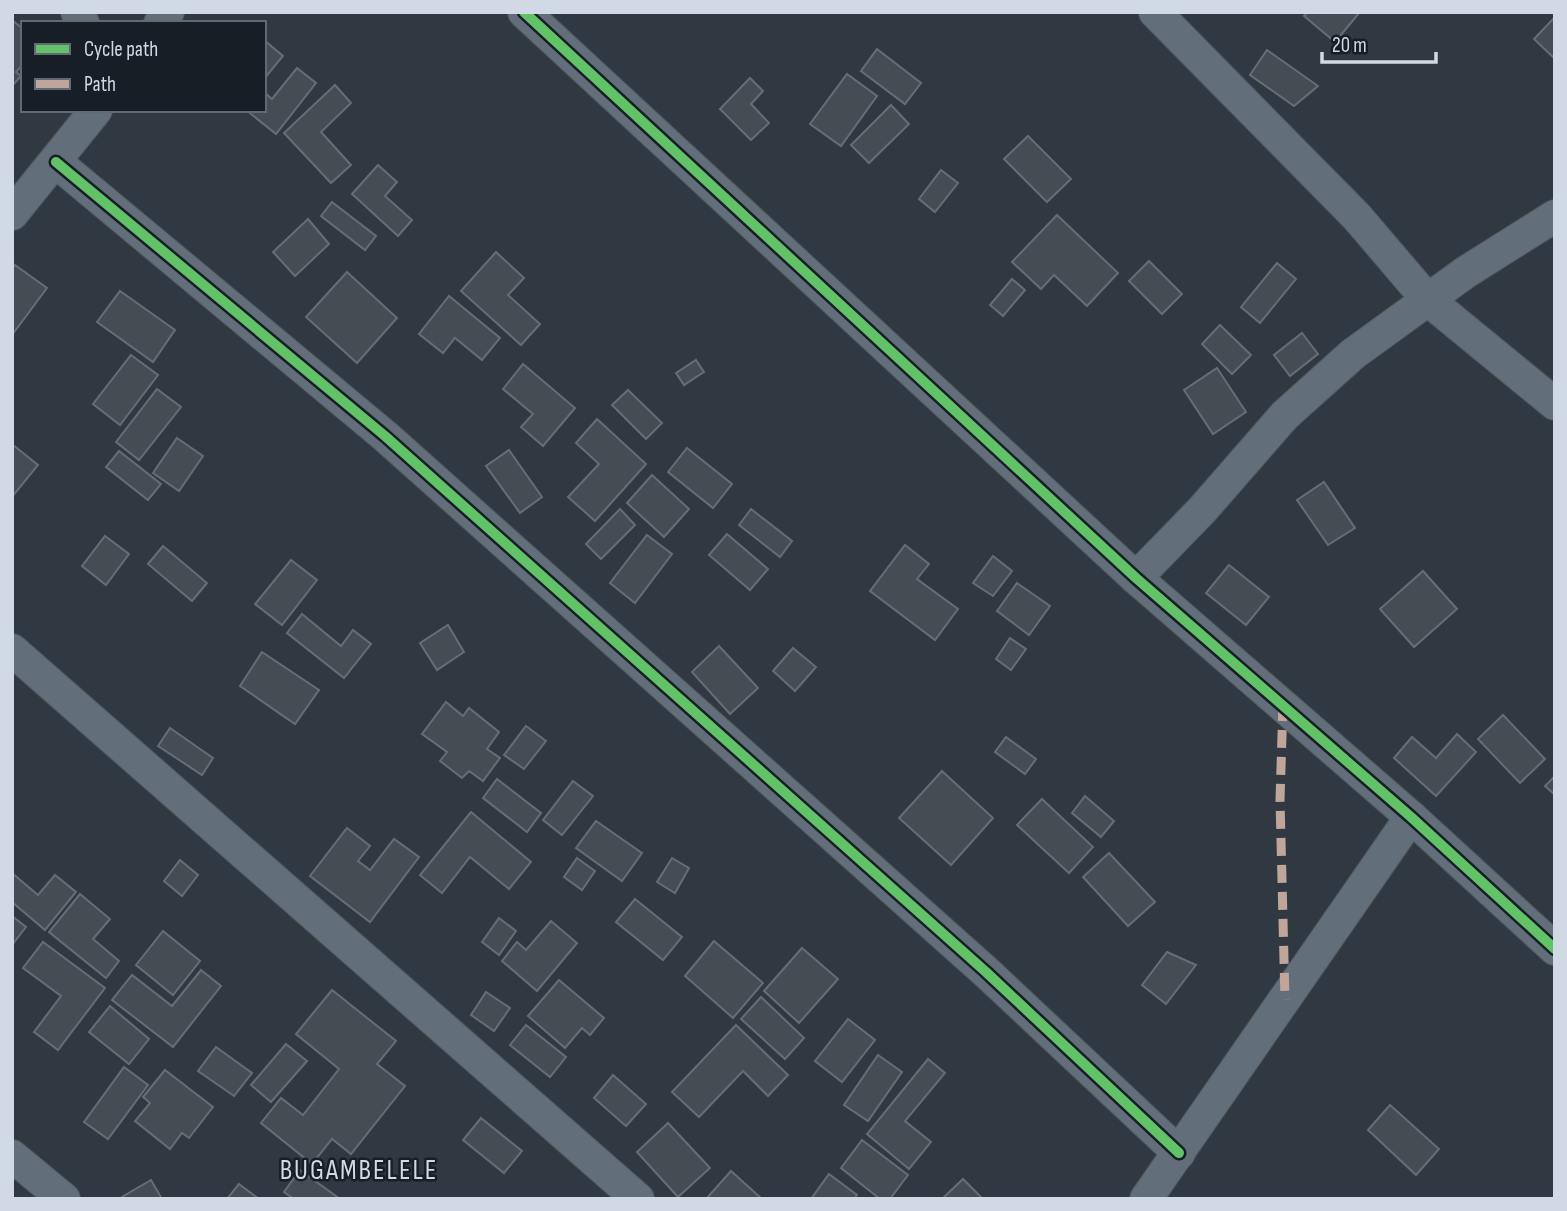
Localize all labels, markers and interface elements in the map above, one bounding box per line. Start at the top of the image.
legend [21,21,266,112]
scale bar [1322,21,1436,65]
text: 20 m [1332,33,1367,58]
text: Cycle path [84,37,158,62]
text: Path [84,72,116,97]
district label: BUGAMBELELE [280,1154,438,1187]

